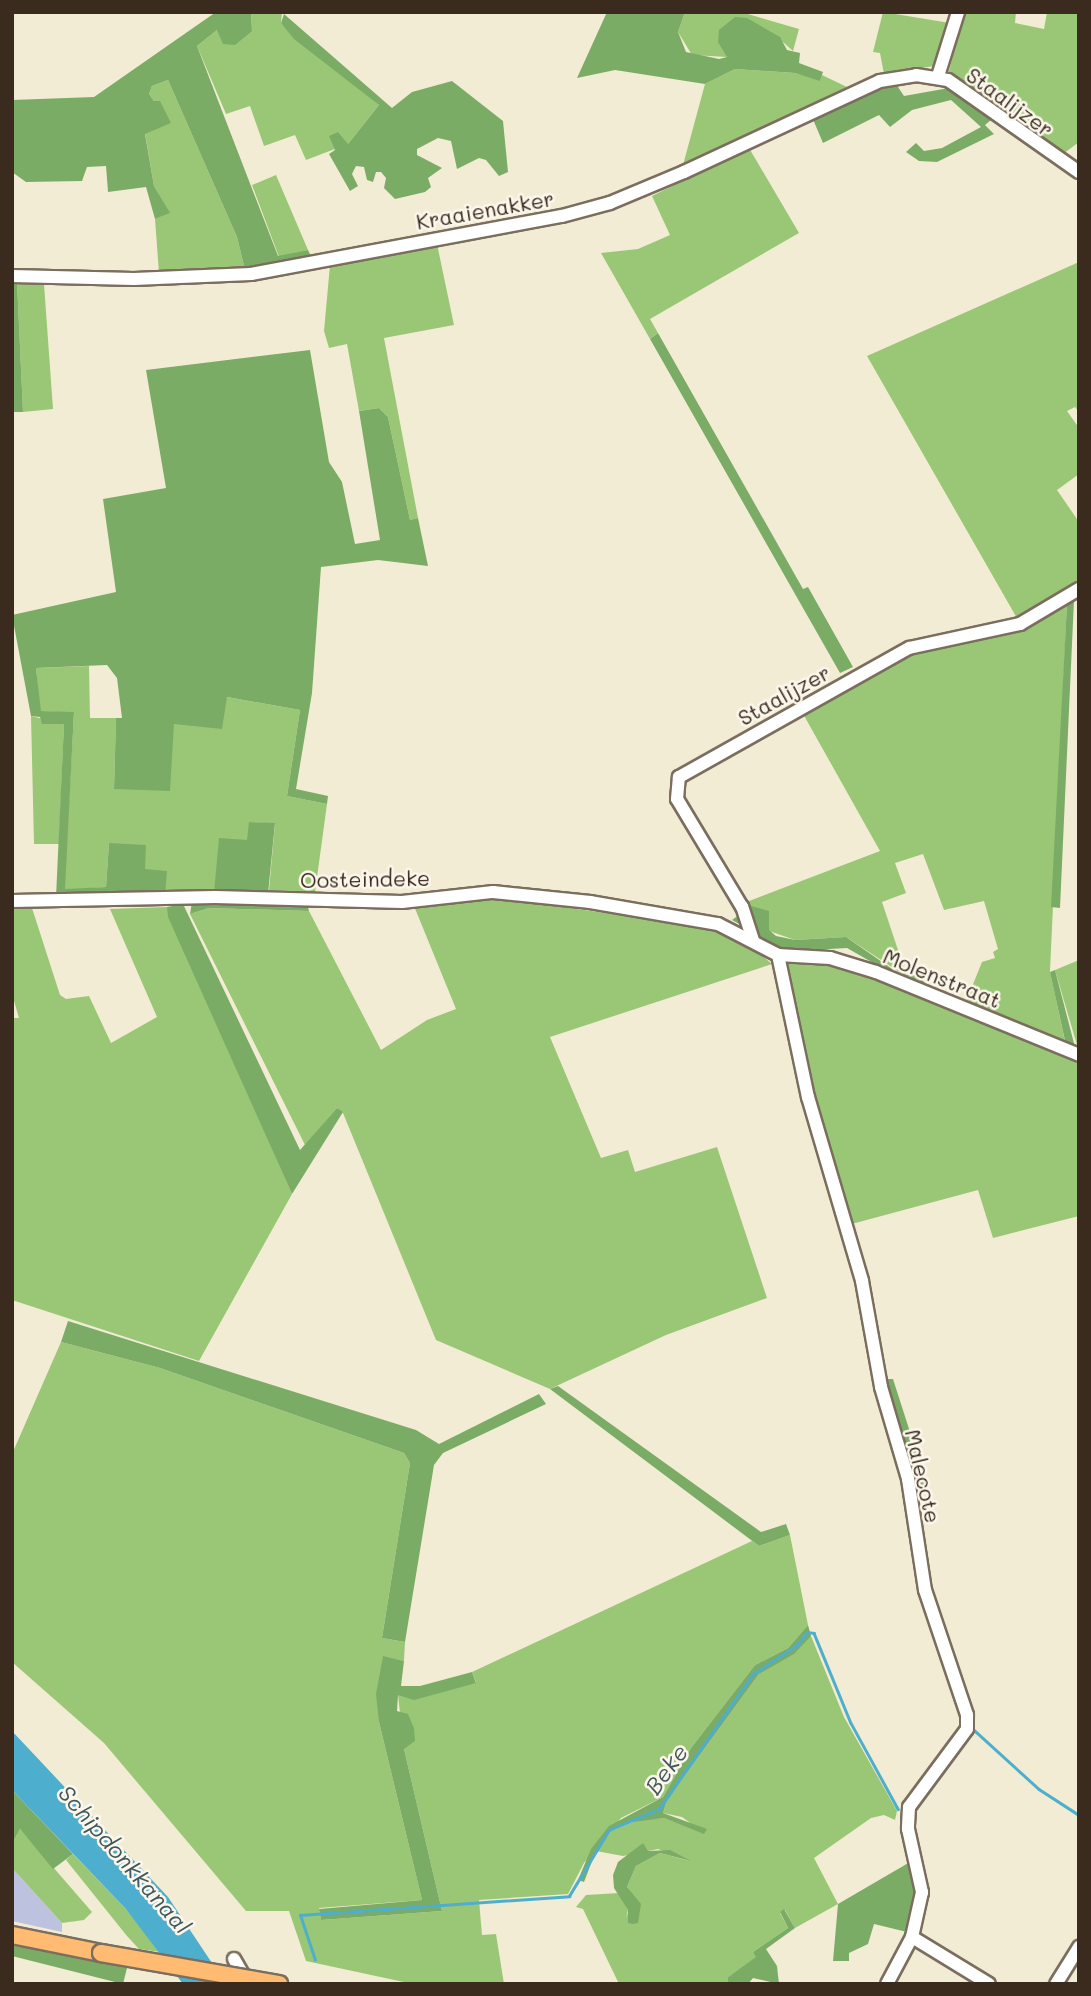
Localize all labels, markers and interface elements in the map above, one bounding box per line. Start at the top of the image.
street label: Staalijzer [962,62,1058,142]
street label: Kraaienakker [414,185,556,235]
street label: Staalijzer [734,659,834,731]
street label: Oosteindeke [300,865,430,893]
street label: Molenstraat [880,943,1004,1013]
street label: Malecote [900,1427,946,1525]
water label: Beke [639,1739,693,1799]
water label: Schipdonkkanaal [53,1779,197,1939]

